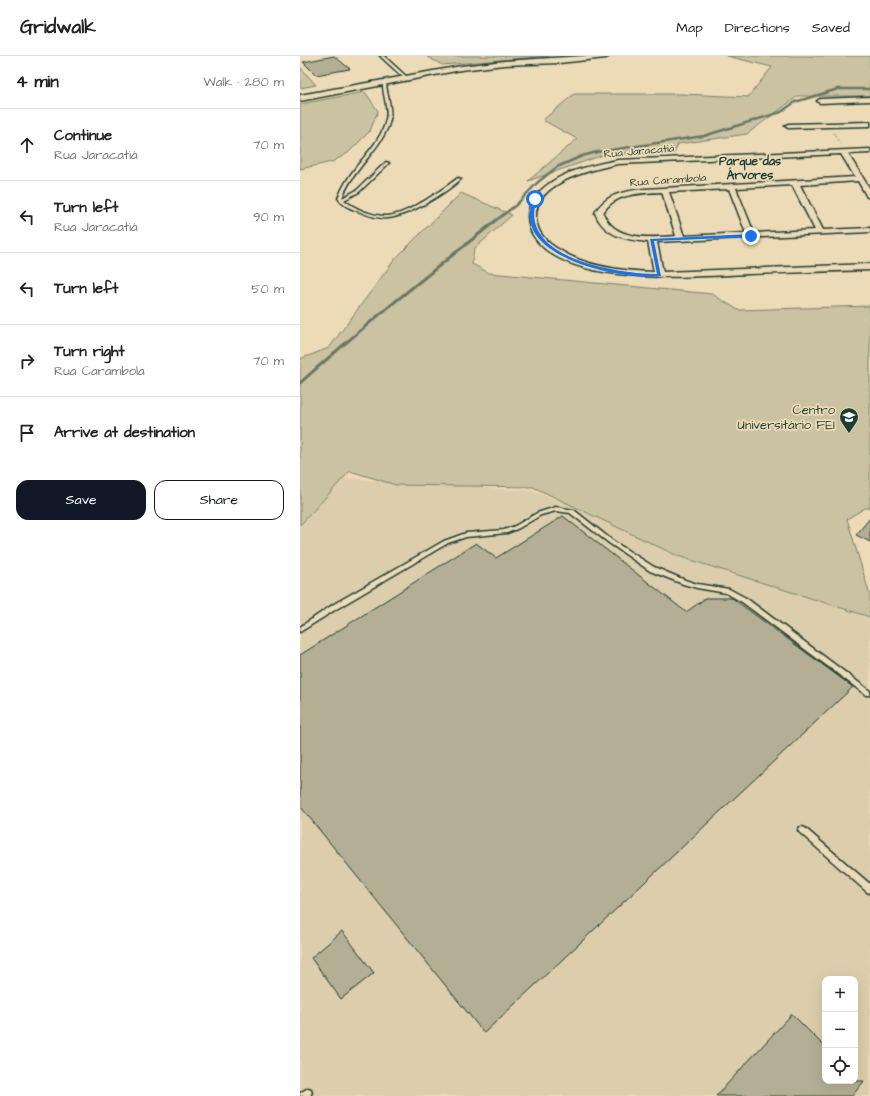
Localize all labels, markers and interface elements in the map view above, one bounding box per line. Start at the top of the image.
text: Gridwalk [20,14,96,41]
text: Map [676,18,703,38]
text: Directions [725,18,790,38]
text: Saved [812,18,850,38]
text: 4 min [16,70,59,94]
text: Walk · 280 m [203,73,284,91]
text: Continue [54,125,112,146]
icon: ahead [16,134,38,156]
text: 70 m [252,136,284,154]
street label: Rua Jaracatiá [603,140,675,162]
text: Rua Jaracatiá [54,146,138,164]
district label: Parque das Árvores [719,153,781,184]
street label: Rua Carambola [629,170,707,190]
route start [526,190,544,208]
text: Turn left [54,197,118,218]
icon: left [16,206,38,228]
text: 90 m [253,208,284,226]
text: Rua Jaracatiá [54,218,138,236]
route end [742,227,760,245]
icon: left [16,278,38,300]
text: Turn left [54,278,118,299]
text: 50 m [251,280,284,298]
text: Turn right [54,341,125,362]
icon: right [16,350,38,372]
text: 70 m [252,352,284,370]
text: Rua Carambola [54,362,145,380]
place label: Centro Universitário FEI [738,401,836,434]
school or university icon: Centro Universitário FEI [838,406,860,434]
icon: arrive [16,422,38,444]
text: Arrive at destination [54,422,195,443]
button: Save [16,480,146,520]
button: Share [154,480,284,520]
map controls [822,976,858,1084]
button: + [822,976,858,1012]
button: − [822,1012,858,1048]
button: locate [822,1048,858,1084]

